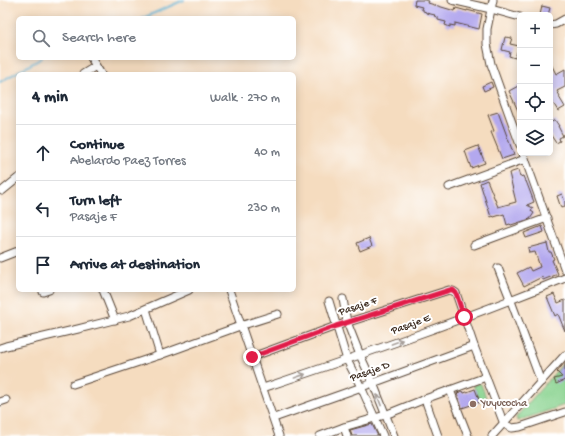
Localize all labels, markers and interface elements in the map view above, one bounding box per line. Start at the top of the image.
map controls [517,12,553,156]
button: + [517,12,553,48]
search box [16,16,296,60]
icon: search [30,27,52,49]
text: Search here [62,29,136,47]
button: − [517,48,553,84]
button: locate [517,84,553,120]
text: 4 min [32,88,68,108]
text: Walk · 270 m [210,91,280,106]
button: layers [517,120,553,156]
text: Continue [70,136,124,154]
icon: ahead [32,142,54,164]
text: 40 m [254,145,280,160]
text: Abelardo Paez Torres [70,154,186,169]
text: Turn left [70,192,121,210]
icon: left [32,198,54,220]
text: 230 m [247,201,280,216]
text: Pasaje F [70,210,117,225]
icon: arrive [32,254,54,276]
text: Arrive at destination [70,256,200,274]
street label: Pasaje F [336,295,380,319]
route start [455,308,473,326]
street label: Pasaje E [389,312,433,338]
one-way arrow [390,338,403,345]
route end [243,348,261,366]
street label: Pasaje D [348,359,392,385]
one-way arrow [293,371,305,379]
one-way arrow [375,395,383,407]
place label: Yuyucocha [480,398,528,410]
marker: Yuyucocha [468,399,478,409]

